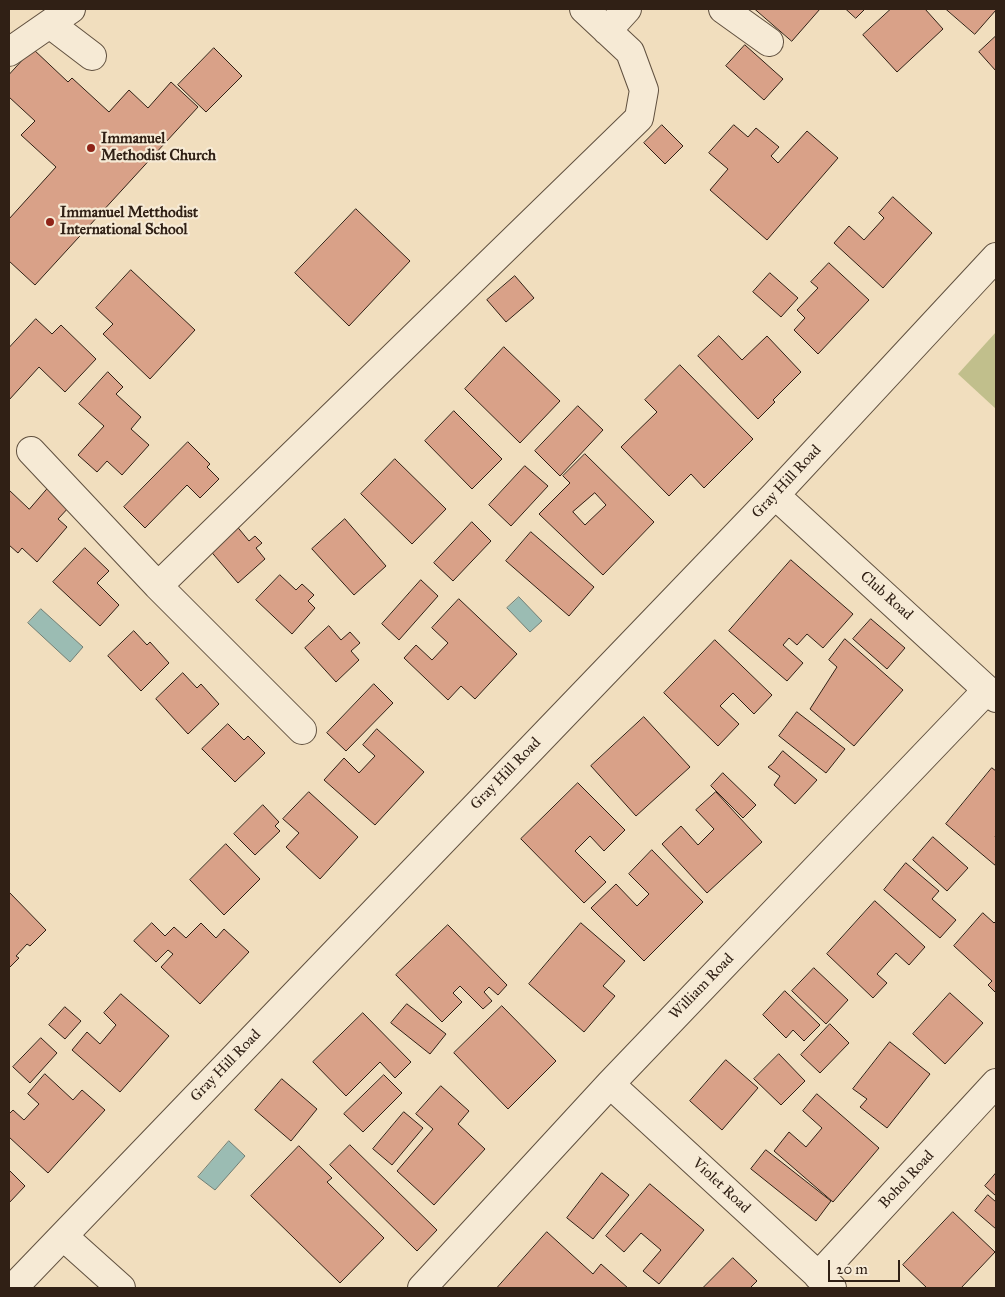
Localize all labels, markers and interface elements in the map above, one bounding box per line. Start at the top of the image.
place label: Immanuel Methodist Church [101,130,216,165]
marker: Immanuel Methodist Church [85,142,97,154]
place label: Immanuel Metthodist International School [60,204,198,239]
marker: Immanuel Metthodist International School [44,216,56,228]
street label: Gray Hill Road [749,442,825,522]
street label: Club Road [856,568,916,624]
street label: Gray Hill Road [467,734,545,814]
street label: William Road [666,950,738,1024]
street label: Gray Hill Road [187,1026,265,1106]
street label: Bohol Road [876,1147,938,1213]
street label: Violet Road [688,1155,754,1217]
scale bar [830,1250,902,1282]
text: 20 m [836,1260,868,1278]

